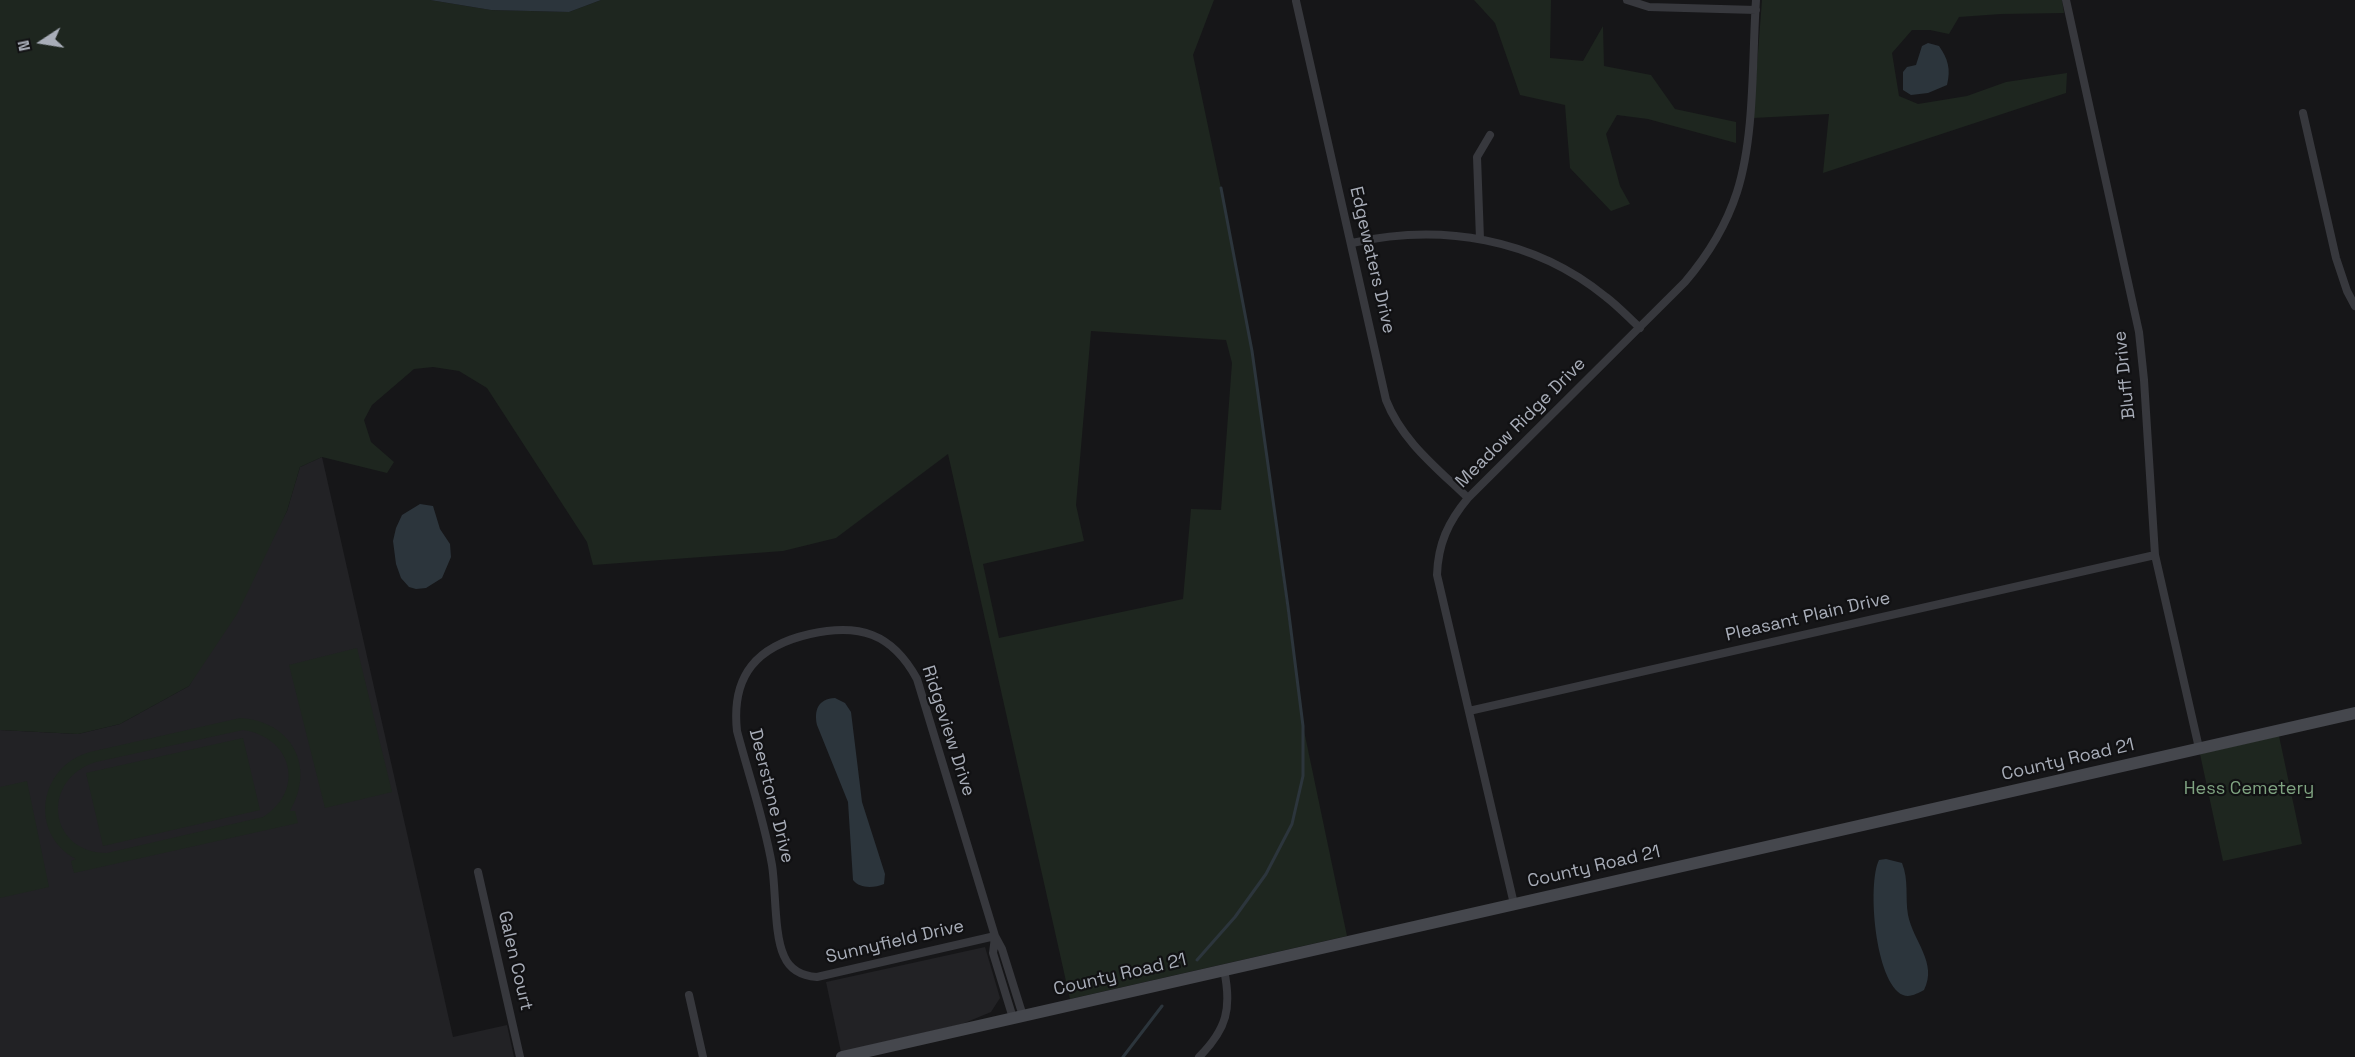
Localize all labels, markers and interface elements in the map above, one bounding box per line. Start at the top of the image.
north arrow [12,12,72,72]
text: N [13,38,35,53]
street label: Edgewaters Drive [1345,184,1399,336]
street label: Bluff Drive [2110,330,2140,420]
street label: Meadow Ridge Drive [1451,353,1591,493]
street label: Pleasant Plain Drive [1724,588,1892,646]
street label: Ridgeview Drive [917,663,979,799]
street label: Deerstone Drive [744,727,798,865]
street label: County Road 21 [2000,734,2136,786]
park label: Hess Cemetery [2184,778,2314,800]
street label: County Road 21 [1526,841,1662,893]
street label: Galen Court [493,909,537,1013]
street label: Sunnyfield Drive [824,916,966,968]
street label: County Road 21 [1052,949,1188,1001]

